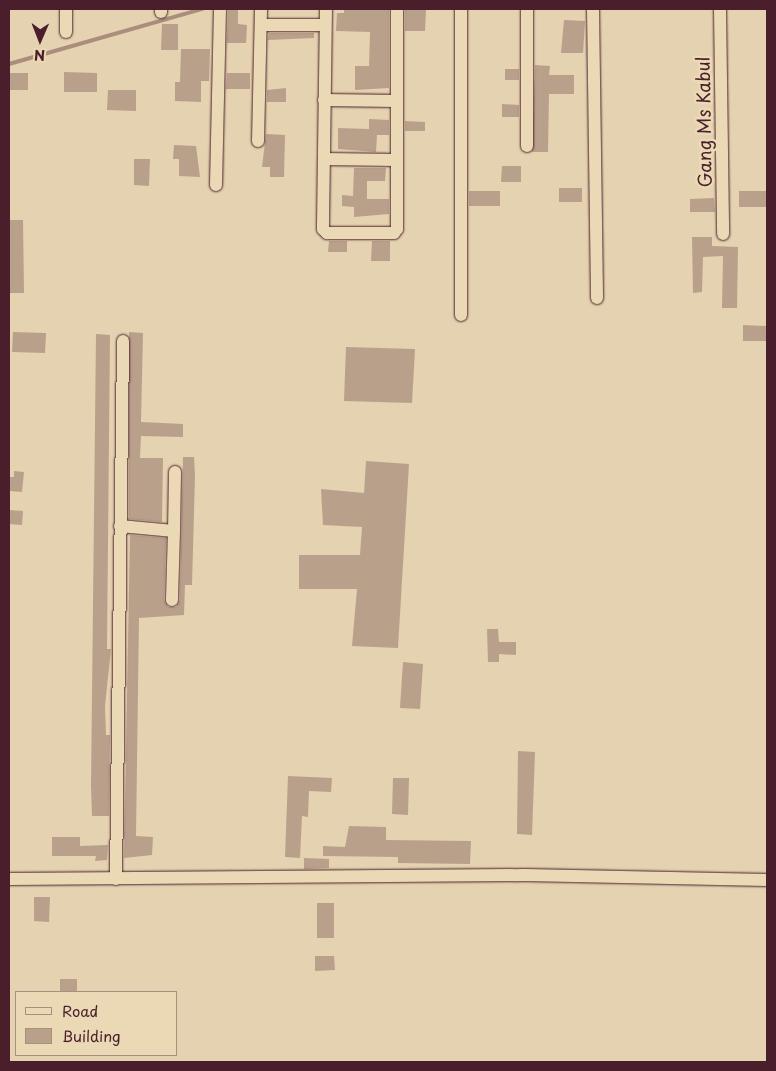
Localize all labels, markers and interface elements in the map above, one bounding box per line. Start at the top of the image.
north arrow [15,15,65,65]
text: N [34,45,45,66]
street label: Gang Ms Kabul [692,56,716,188]
legend [15,991,178,1056]
text: Road [62,999,98,1022]
text: Building [62,1024,121,1047]

